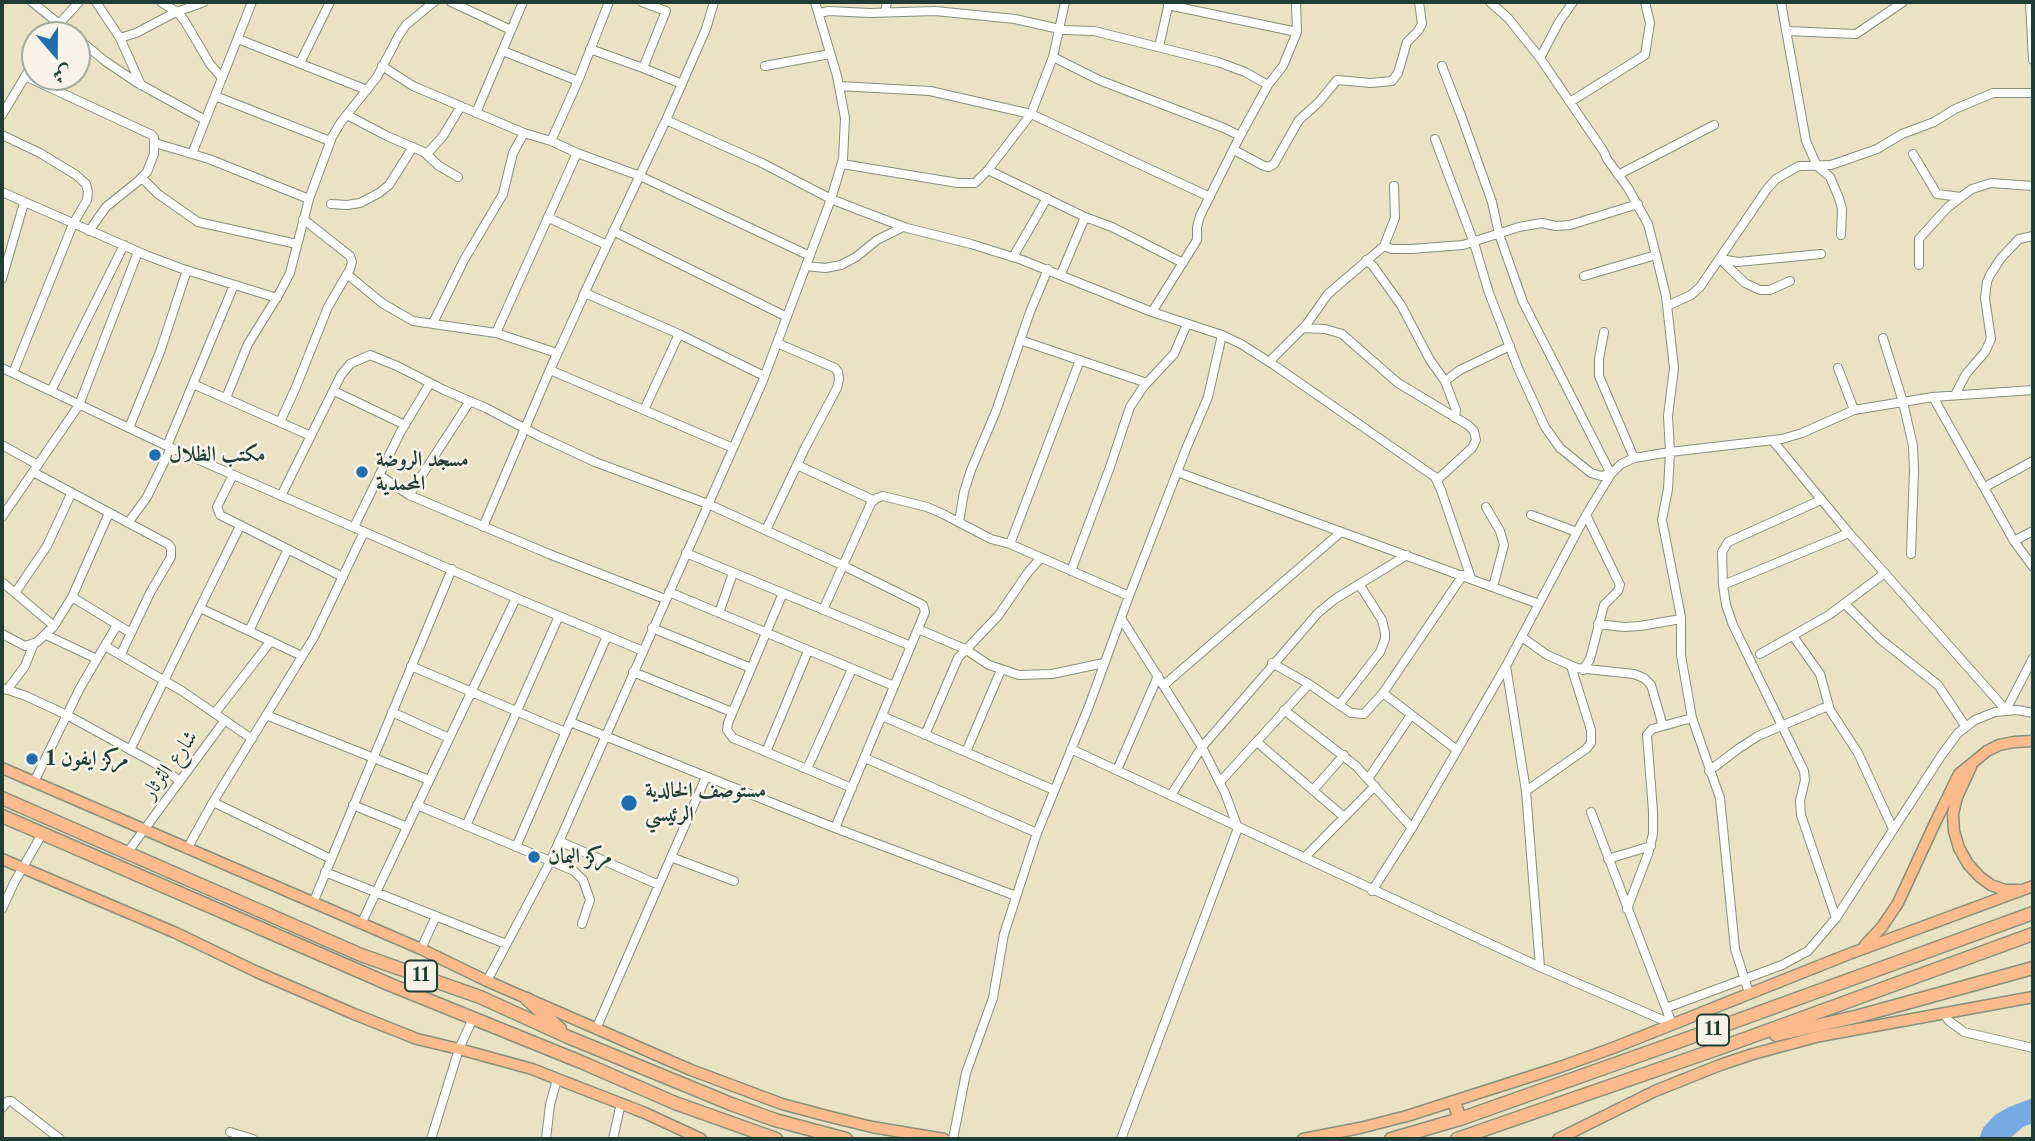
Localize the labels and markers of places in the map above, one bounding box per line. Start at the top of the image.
place label: مكتب الظلال [169,442,265,468]
marker: مكتب الظلال [147,447,163,463]
place label: مسجد الروضة المحمدية [376,447,469,497]
marker: مسجد الروضة المحمدية [354,464,370,480]
place label: مركز ايفون 1 [46,746,128,772]
marker: مركز ايفون 1 [24,751,40,767]
place label: مستوصف الخالدية الرئيسي [645,778,766,828]
marker: مستوصف الخالدية الرئيسي [619,793,639,813]
place label: مركز اليمان [548,844,612,870]
marker: مركز اليمان [526,849,542,865]

